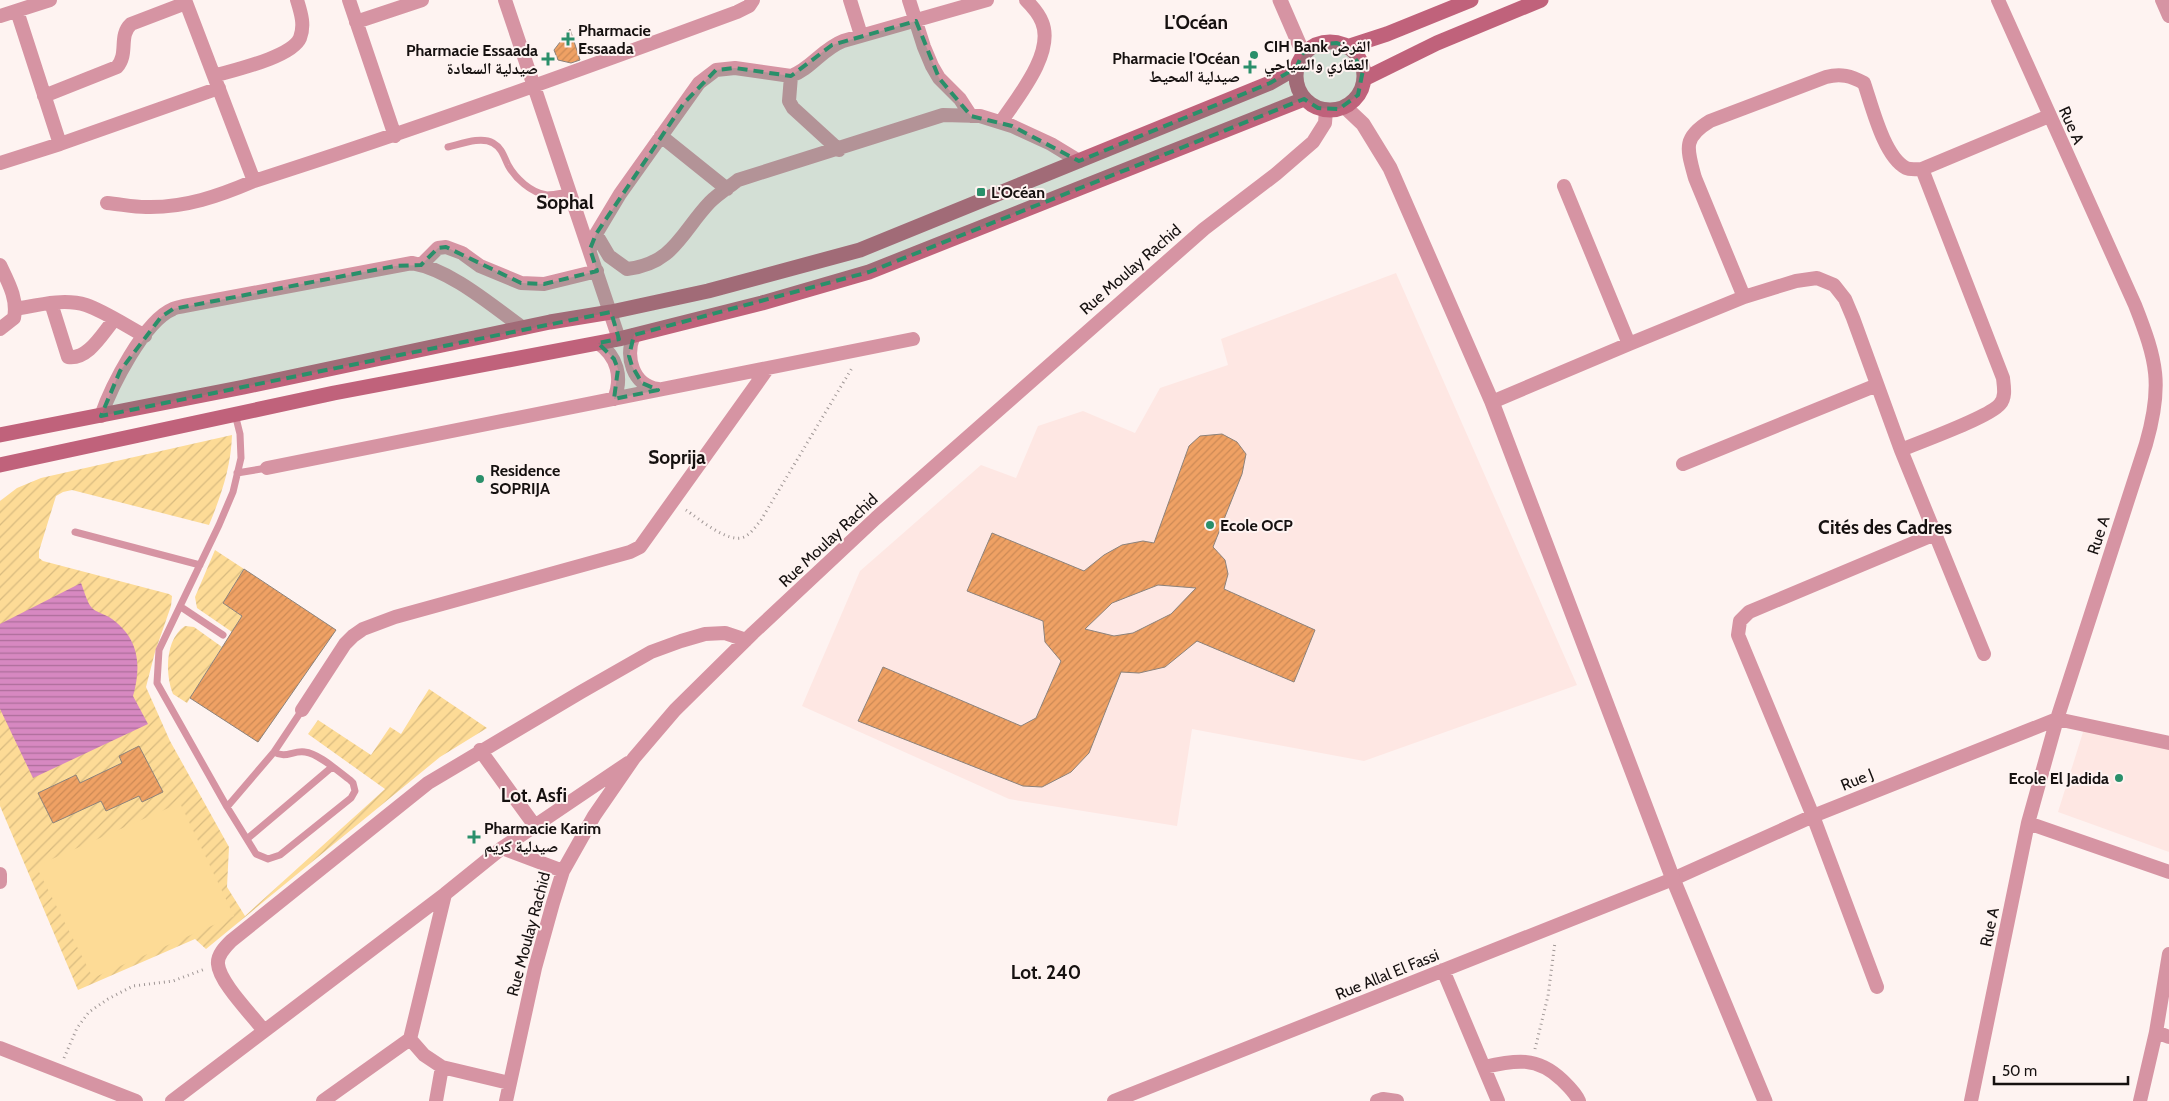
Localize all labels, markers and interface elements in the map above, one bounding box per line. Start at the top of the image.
district label: L'Océan [1164,11,1228,34]
place label: Pharmacie Essaada [578,21,651,58]
marker: Pharmacie Essaada [562,33,574,45]
place label: CIH Bank القرض العقاري والسياحي [1264,37,1371,77]
place label: Pharmacie Essaada صيدلية السعادة [406,41,538,78]
place label: Pharmacie l'Océan صيدلية المحيط [1112,49,1240,86]
marker: CIH Bank القرض العقاري والسياحي [1248,49,1260,61]
marker: Pharmacie Essaada صيدلية السعادة [542,53,554,65]
marker: Pharmacie l'Océan صيدلية المحيط [1244,61,1256,73]
street label: Rue A [2055,103,2088,147]
place label: L'Océan [991,183,1045,202]
marker: L'Océan [975,186,987,198]
district label: Sophal [536,191,594,214]
street label: Rue Moulay Rachid [1076,220,1185,318]
district label: Soprija [648,446,706,469]
place label: Residence SOPRIJA [490,461,560,498]
marker: Residence SOPRIJA [474,473,486,485]
street label: Rue Moulay Rachid [775,490,882,591]
street label: Rue A [2083,513,2114,557]
place label: Ecole OCP [1220,516,1293,535]
district label: Cités des Cadres [1818,516,1952,539]
marker: Ecole OCP [1204,519,1216,531]
street label: Rue J [1838,764,1876,795]
place label: Ecole El Jadida [2008,769,2109,788]
marker: Ecole El Jadida [2113,772,2125,784]
district label: Lot. Asfi [501,784,567,807]
place label: Pharmacie Karim صيدلية كريم [484,819,601,858]
marker: Pharmacie Karim صيدلية كريم [468,831,480,843]
street label: Rue Moulay Rachid [503,870,554,998]
street label: Rue A [1976,906,2003,948]
street label: Rue Allal El Fassi [1333,945,1442,1004]
district label: Lot. 240 [1011,961,1081,984]
scale bar [1994,1054,2128,1086]
text: 50 m [2002,1062,2037,1080]

